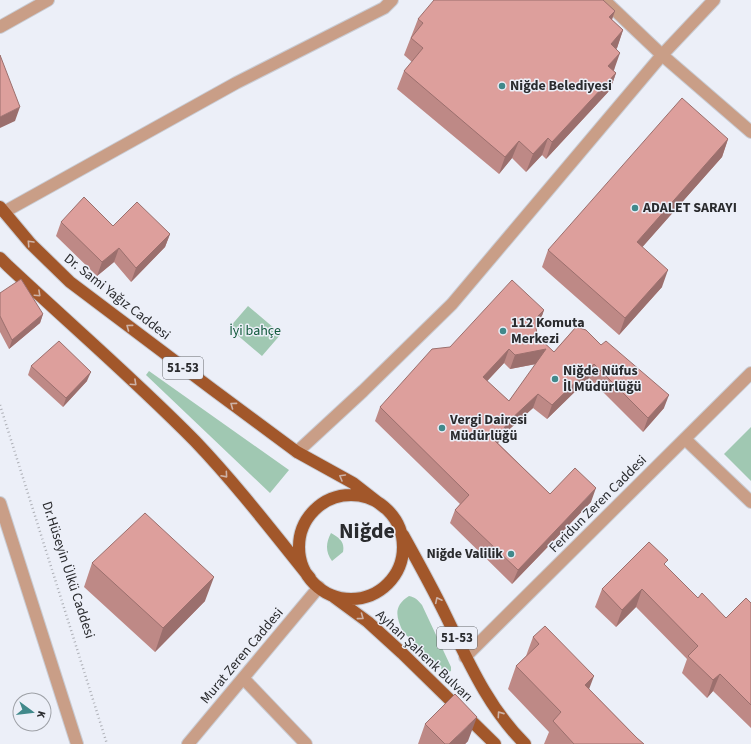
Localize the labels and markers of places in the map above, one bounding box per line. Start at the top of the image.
place label: Niğde Belediyesi [510,76,612,96]
marker: Niğde Belediyesi [497,81,507,91]
place label: ADALET SARAYI [642,198,737,218]
marker: ADALET SARAYI [630,203,640,213]
place label: 112 Komuta Merkezi [511,313,585,349]
marker: 112 Komuta Merkezi [498,326,508,336]
place label: Niğde Nüfus İl Müdürlüğü [563,361,642,397]
marker: Niğde Nüfus İl Müdürlüğü [550,374,560,384]
place label: Vergi Dairesi Müdürlüğü [449,410,527,446]
marker: Vergi Dairesi Müdürlüğü [437,423,447,433]
place label: Niğde Valilik [426,544,503,564]
marker: Niğde Valilik [506,549,516,559]

